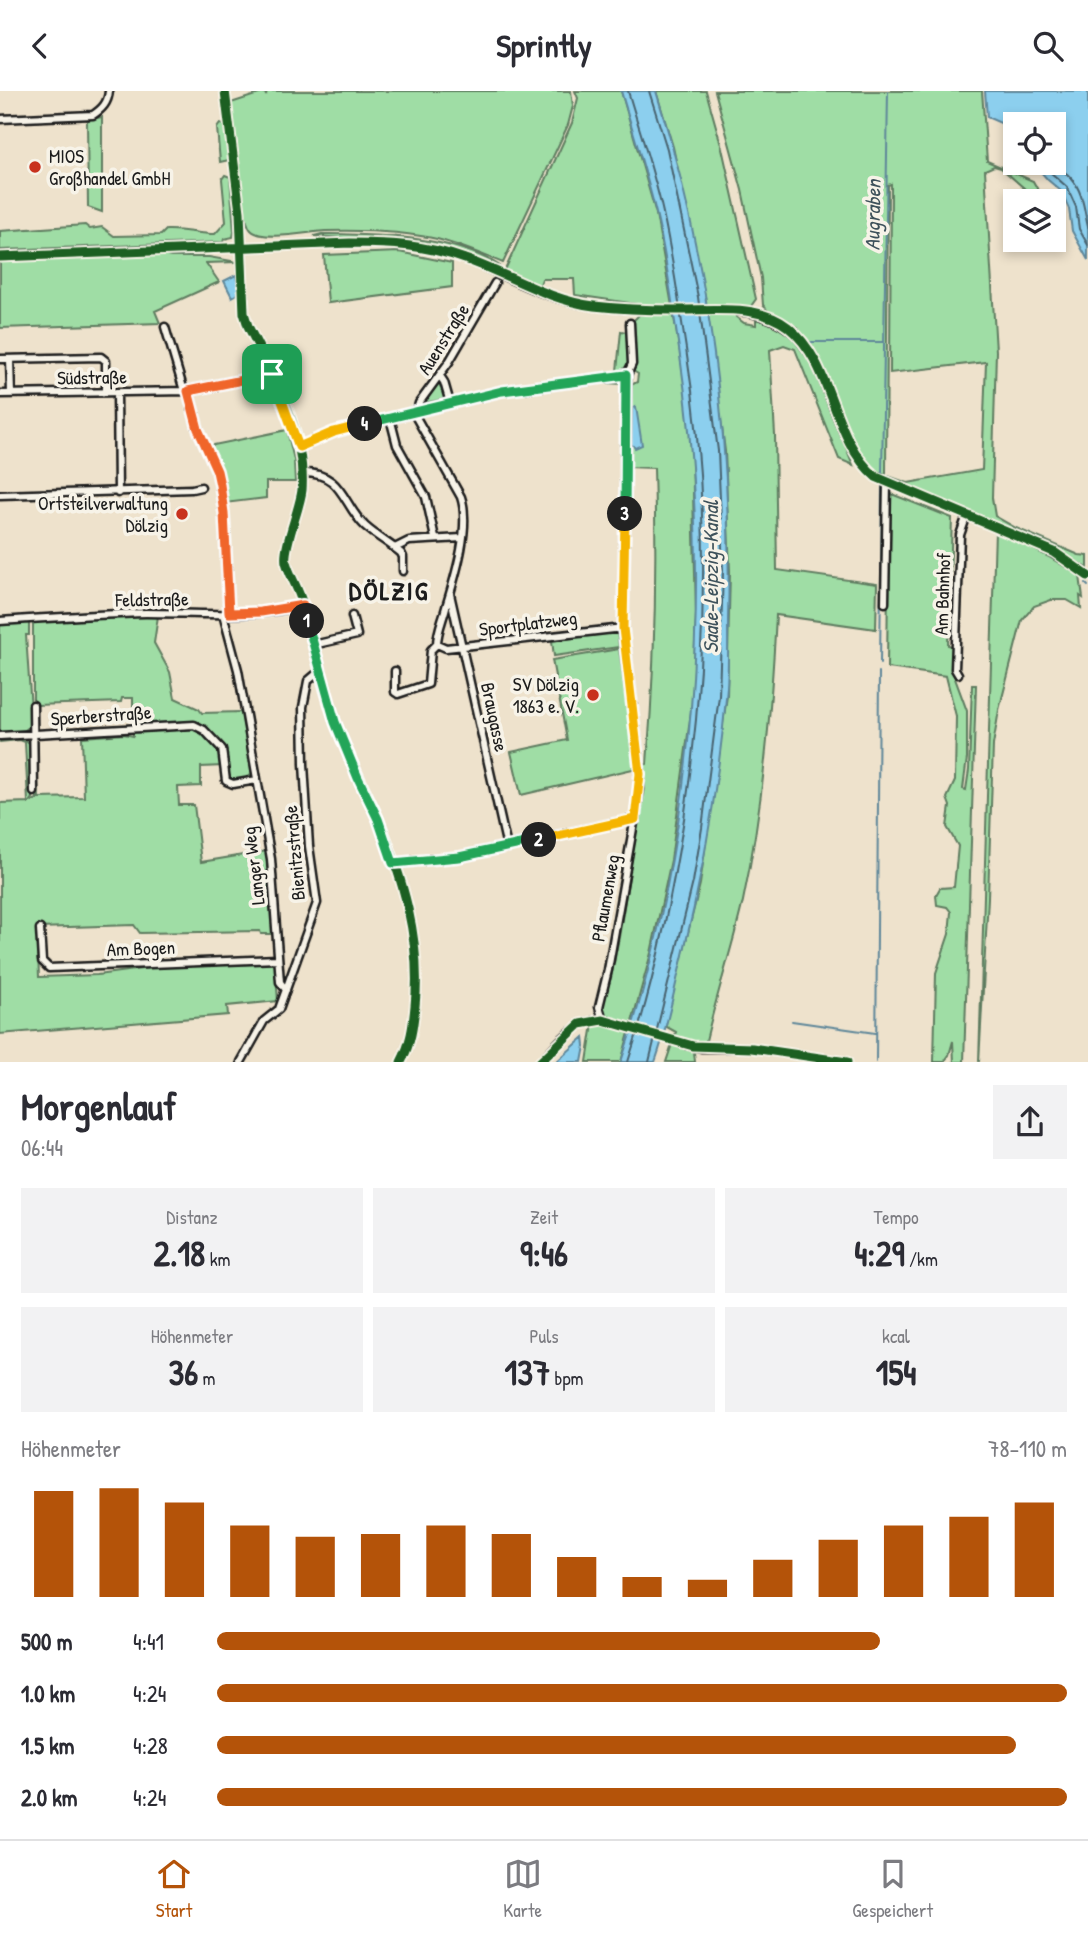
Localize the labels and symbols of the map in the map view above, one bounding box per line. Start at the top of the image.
place label: MIOS Großhandel GmbH [49,143,170,191]
marker: MIOS Großhandel GmbH [27,159,43,175]
water label: Augraben [857,178,888,251]
street label: Auenstraße [411,298,475,379]
pin [242,344,302,404]
street label: Südstraße [57,363,128,391]
pin: 4 [348,407,382,441]
place label: Ortsteilverwaltung Dölzig [38,490,168,538]
pin: 3 [608,497,642,531]
water label: Saale-Leipzig-Kanal [696,499,725,653]
marker: Ortsteilverwaltung Dölzig [174,506,190,522]
street label: Am Bahnhof [928,552,956,636]
district label: DÖLZIG [349,573,429,608]
street label: Feldstraße [114,585,189,613]
pin: 1 [290,603,324,639]
street label: Sportplatzweg [478,604,578,642]
place label: SV Dölzig 1863 e. V. [513,671,579,719]
street label: Braugasse [475,680,515,754]
marker: SV Dölzig 1863 e. V. [585,687,601,703]
street label: Sperberstraße [50,698,153,731]
street label: Bienitzstraße [277,804,311,902]
pin: 2 [522,823,556,857]
street label: Langer Weg [235,825,271,907]
street label: Pflaumenweg [585,853,625,943]
street label: Am Bogen [106,934,176,962]

